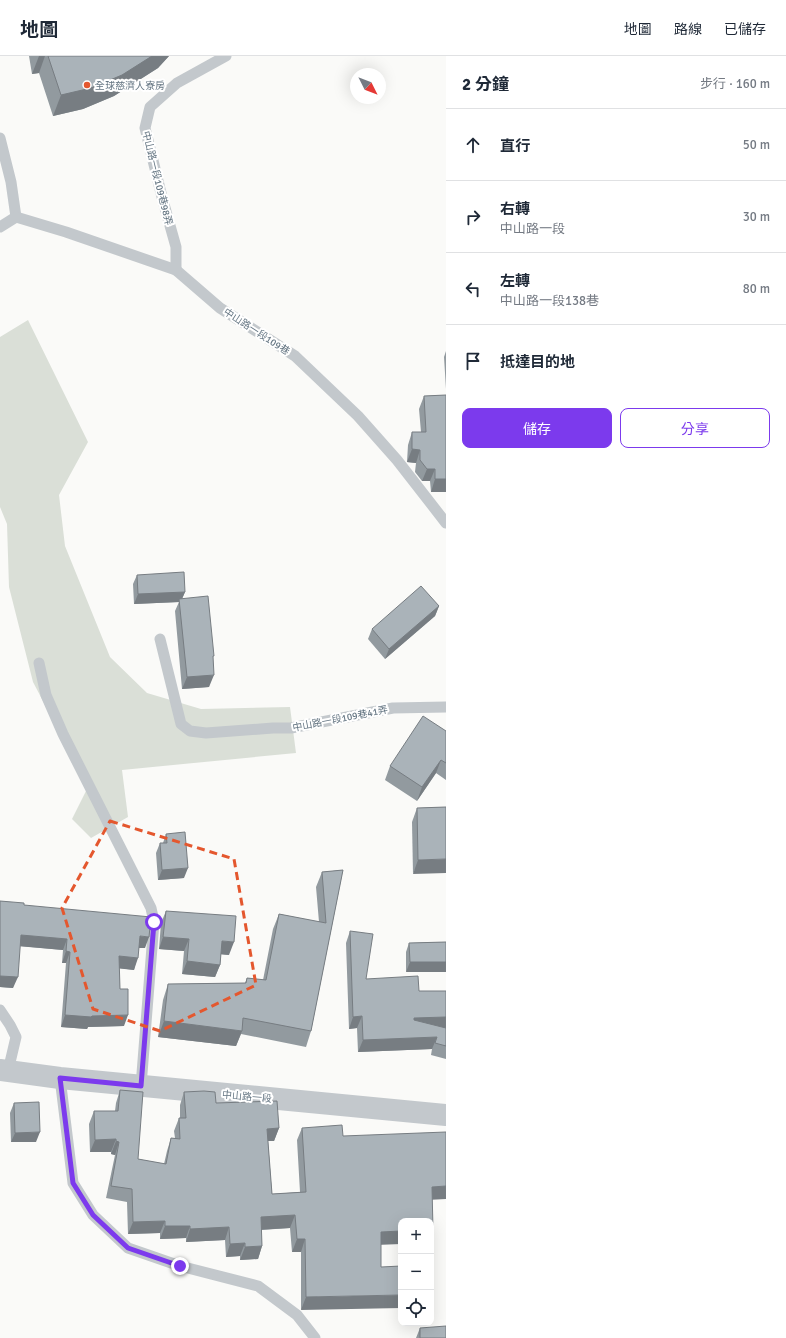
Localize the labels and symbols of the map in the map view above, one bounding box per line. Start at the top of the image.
north arrow [350,68,386,104]
marker: 全球慈濟人寮房 [82,80,92,90]
place label: 全球慈濟人寮房 [95,80,165,92]
street label: 中山路一段109巷98弄 [139,130,175,227]
street label: 中山路一段109巷 [221,306,292,358]
street label: 中山路一段109巷41弄 [291,704,389,734]
route start [145,913,163,931]
street label: 中山路一段 [221,1089,272,1105]
route end [171,1257,189,1275]

